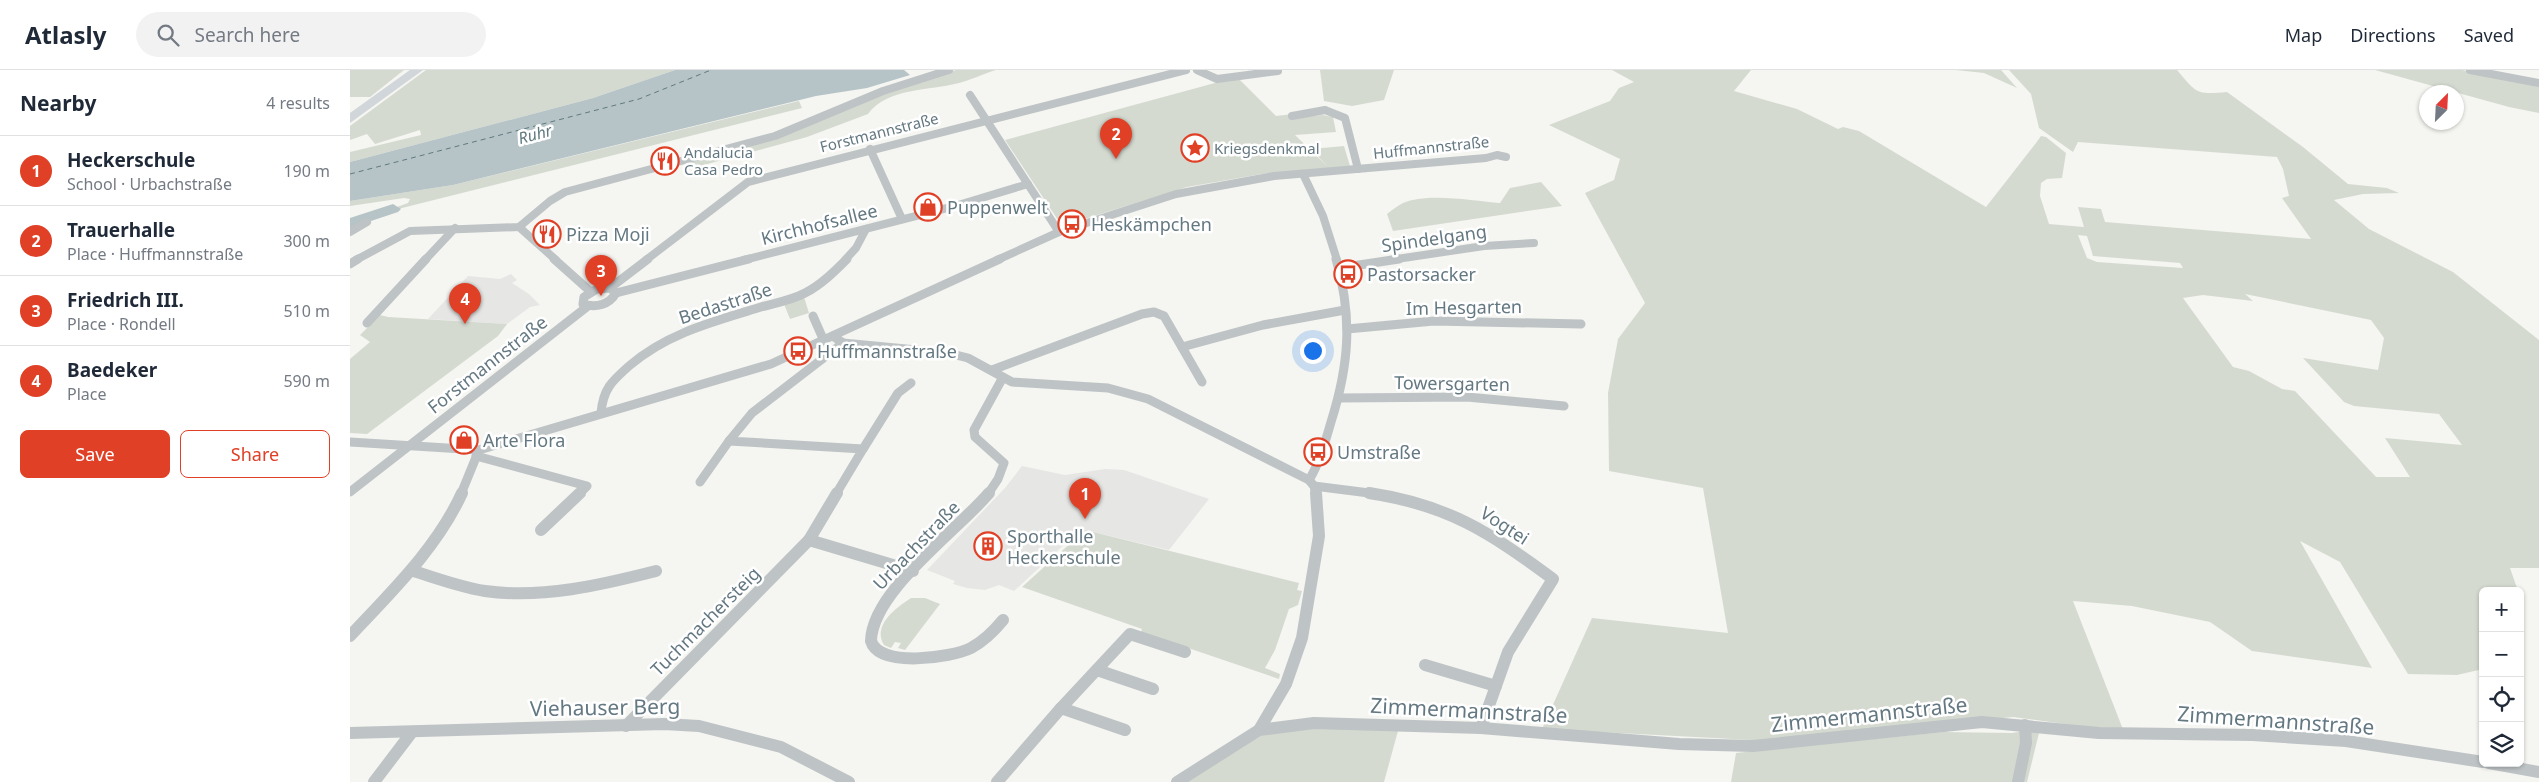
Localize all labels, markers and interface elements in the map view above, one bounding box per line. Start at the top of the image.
search box [136,12,486,57]
text: Atlasly [25,18,106,51]
icon: search [154,21,182,49]
text: Search here [194,22,300,48]
text: Map [2285,23,2322,47]
text: Directions [2350,23,2436,47]
text: Saved [2464,23,2514,47]
north arrow [2419,85,2464,130]
text: Nearby [20,89,96,117]
text: 4 results [266,92,330,114]
street label: Forstmannstraße [818,108,940,156]
pin: 2 [1100,118,1132,159]
water label: Ruhr [516,119,555,149]
street label: Huffmannstraße [1372,131,1490,163]
place icon: Kriegsdenkmal [1180,133,1210,163]
place label: Kriegsdenkmal [1214,138,1320,158]
place label: Andalucia Casa Pedro [684,142,763,179]
restaurant icon: Andalucia Casa Pedro [650,146,680,176]
text: Heckerschule [67,147,195,173]
text: 1 [31,160,41,182]
text: 190 m [283,160,330,182]
text: School · Urbachstraße [67,173,232,195]
shop icon: Puppenwelt [913,192,943,222]
place label: Puppenwelt [947,195,1048,219]
street label: Kirchhofsallee [758,198,880,250]
bus stop icon: Heskämpchen [1057,209,1087,239]
place label: Heskämpchen [1091,212,1212,236]
text: Trauerhalle [67,217,175,243]
restaurant icon: Pizza Moji [532,219,562,249]
street label: Spindelgang [1380,219,1488,257]
place label: Pizza Moji [566,222,650,246]
text: 2 [31,230,41,252]
text: 300 m [283,230,330,252]
text: Place · Huffmannstraße [67,243,243,265]
pin: 3 [585,255,617,296]
bus stop icon: Pastorsacker [1333,259,1363,289]
place label: Pastorsacker [1367,262,1477,286]
street label: Bedastraße [675,277,775,329]
pin: 4 [449,283,481,324]
text: Friedrich III. [67,287,184,313]
street label: Im Hesgarten [1406,294,1522,320]
text: 3 [31,300,41,322]
text: 510 m [283,300,330,322]
street label: Forstmannstraße [422,310,552,418]
text: Place · Rondell [67,313,176,335]
bus stop icon: Huffmannstraße [783,336,813,366]
your location [1300,338,1326,364]
place label: Huffmannstraße [817,339,957,363]
text: Baedeker [67,357,157,383]
text: 4 [31,370,41,392]
text: 590 m [283,370,330,392]
street label: Towersgarten [1394,370,1510,396]
text: Place [67,383,107,405]
shop icon: Arte Flora [449,425,479,455]
place label: Arte Flora [483,428,565,452]
button: Save [20,430,170,478]
button: Share [180,430,330,478]
bus stop icon: Umstraße [1303,437,1333,467]
place label: Umstraße [1337,440,1421,464]
pin: 1 [1069,478,1101,519]
street label: Urbachstraße [867,495,965,595]
street label: Vogtei [1476,500,1534,550]
place label: Sporthalle Heckerschule [1007,524,1121,569]
building icon: Sporthalle Heckerschule [973,531,1003,561]
street label: Tuchmachersteig [645,561,765,681]
map controls [2479,587,2524,767]
button: + [2479,587,2524,632]
button: − [2479,632,2524,677]
button: locate [2479,677,2524,722]
street label: Zimmermannstraße [1769,690,1969,738]
street label: Zimmermannstraße [1370,691,1568,729]
street label: Viehauser Berg [530,692,680,722]
street label: Zimmermannstraße [2177,699,2375,741]
button: layers [2479,722,2524,767]

